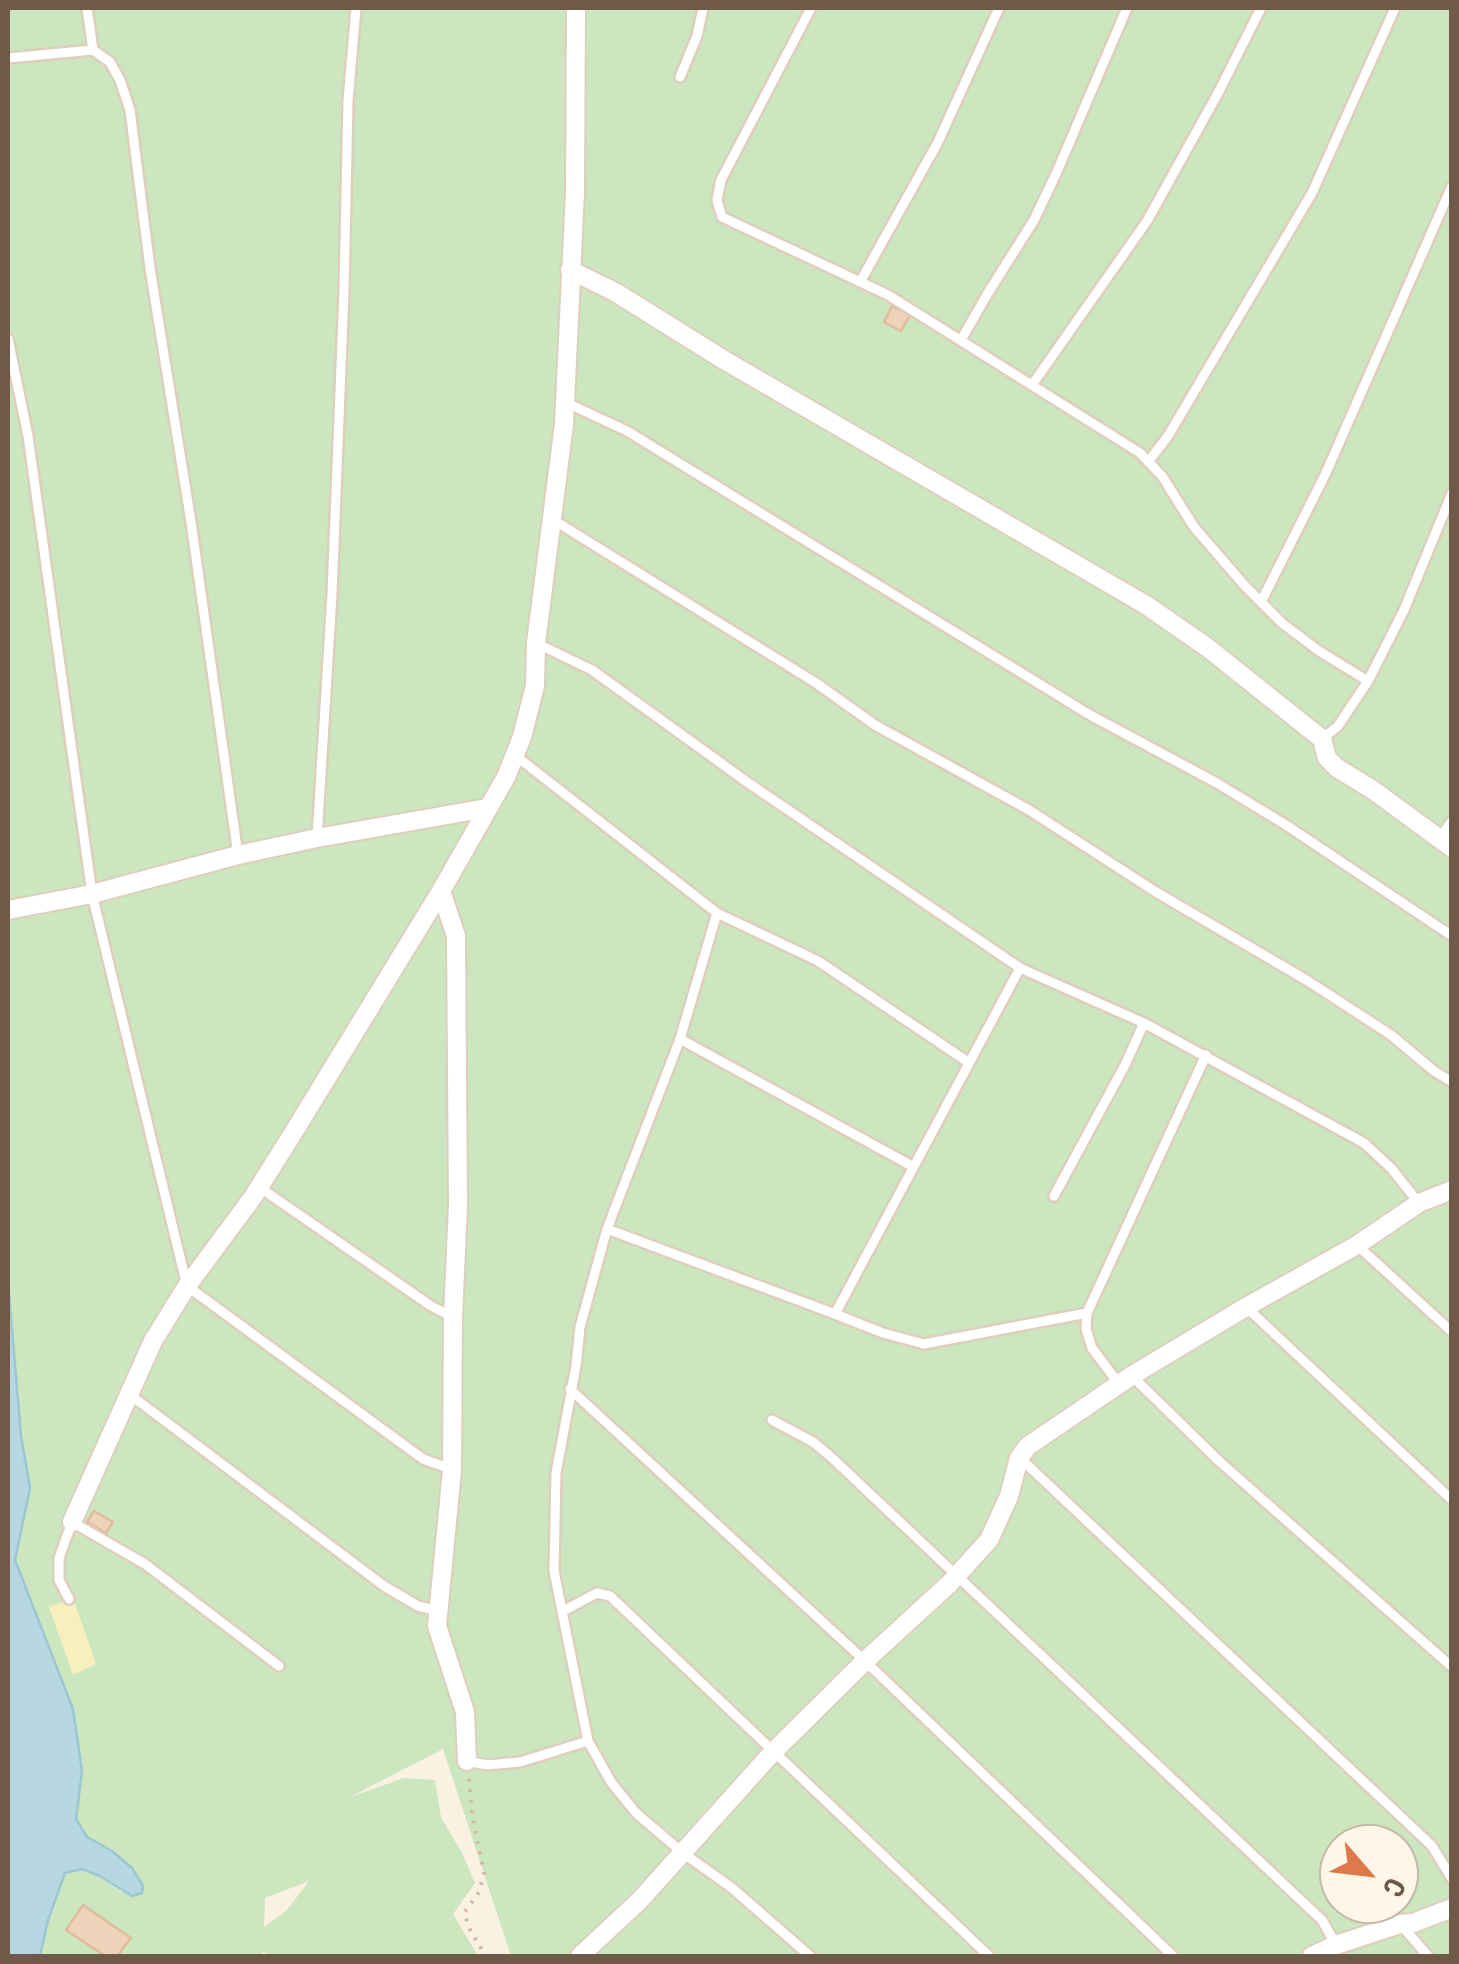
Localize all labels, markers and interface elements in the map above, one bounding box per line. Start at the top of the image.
north arrow [1319,1824,1419,1924]
text: С [1376,1873,1412,1902]

